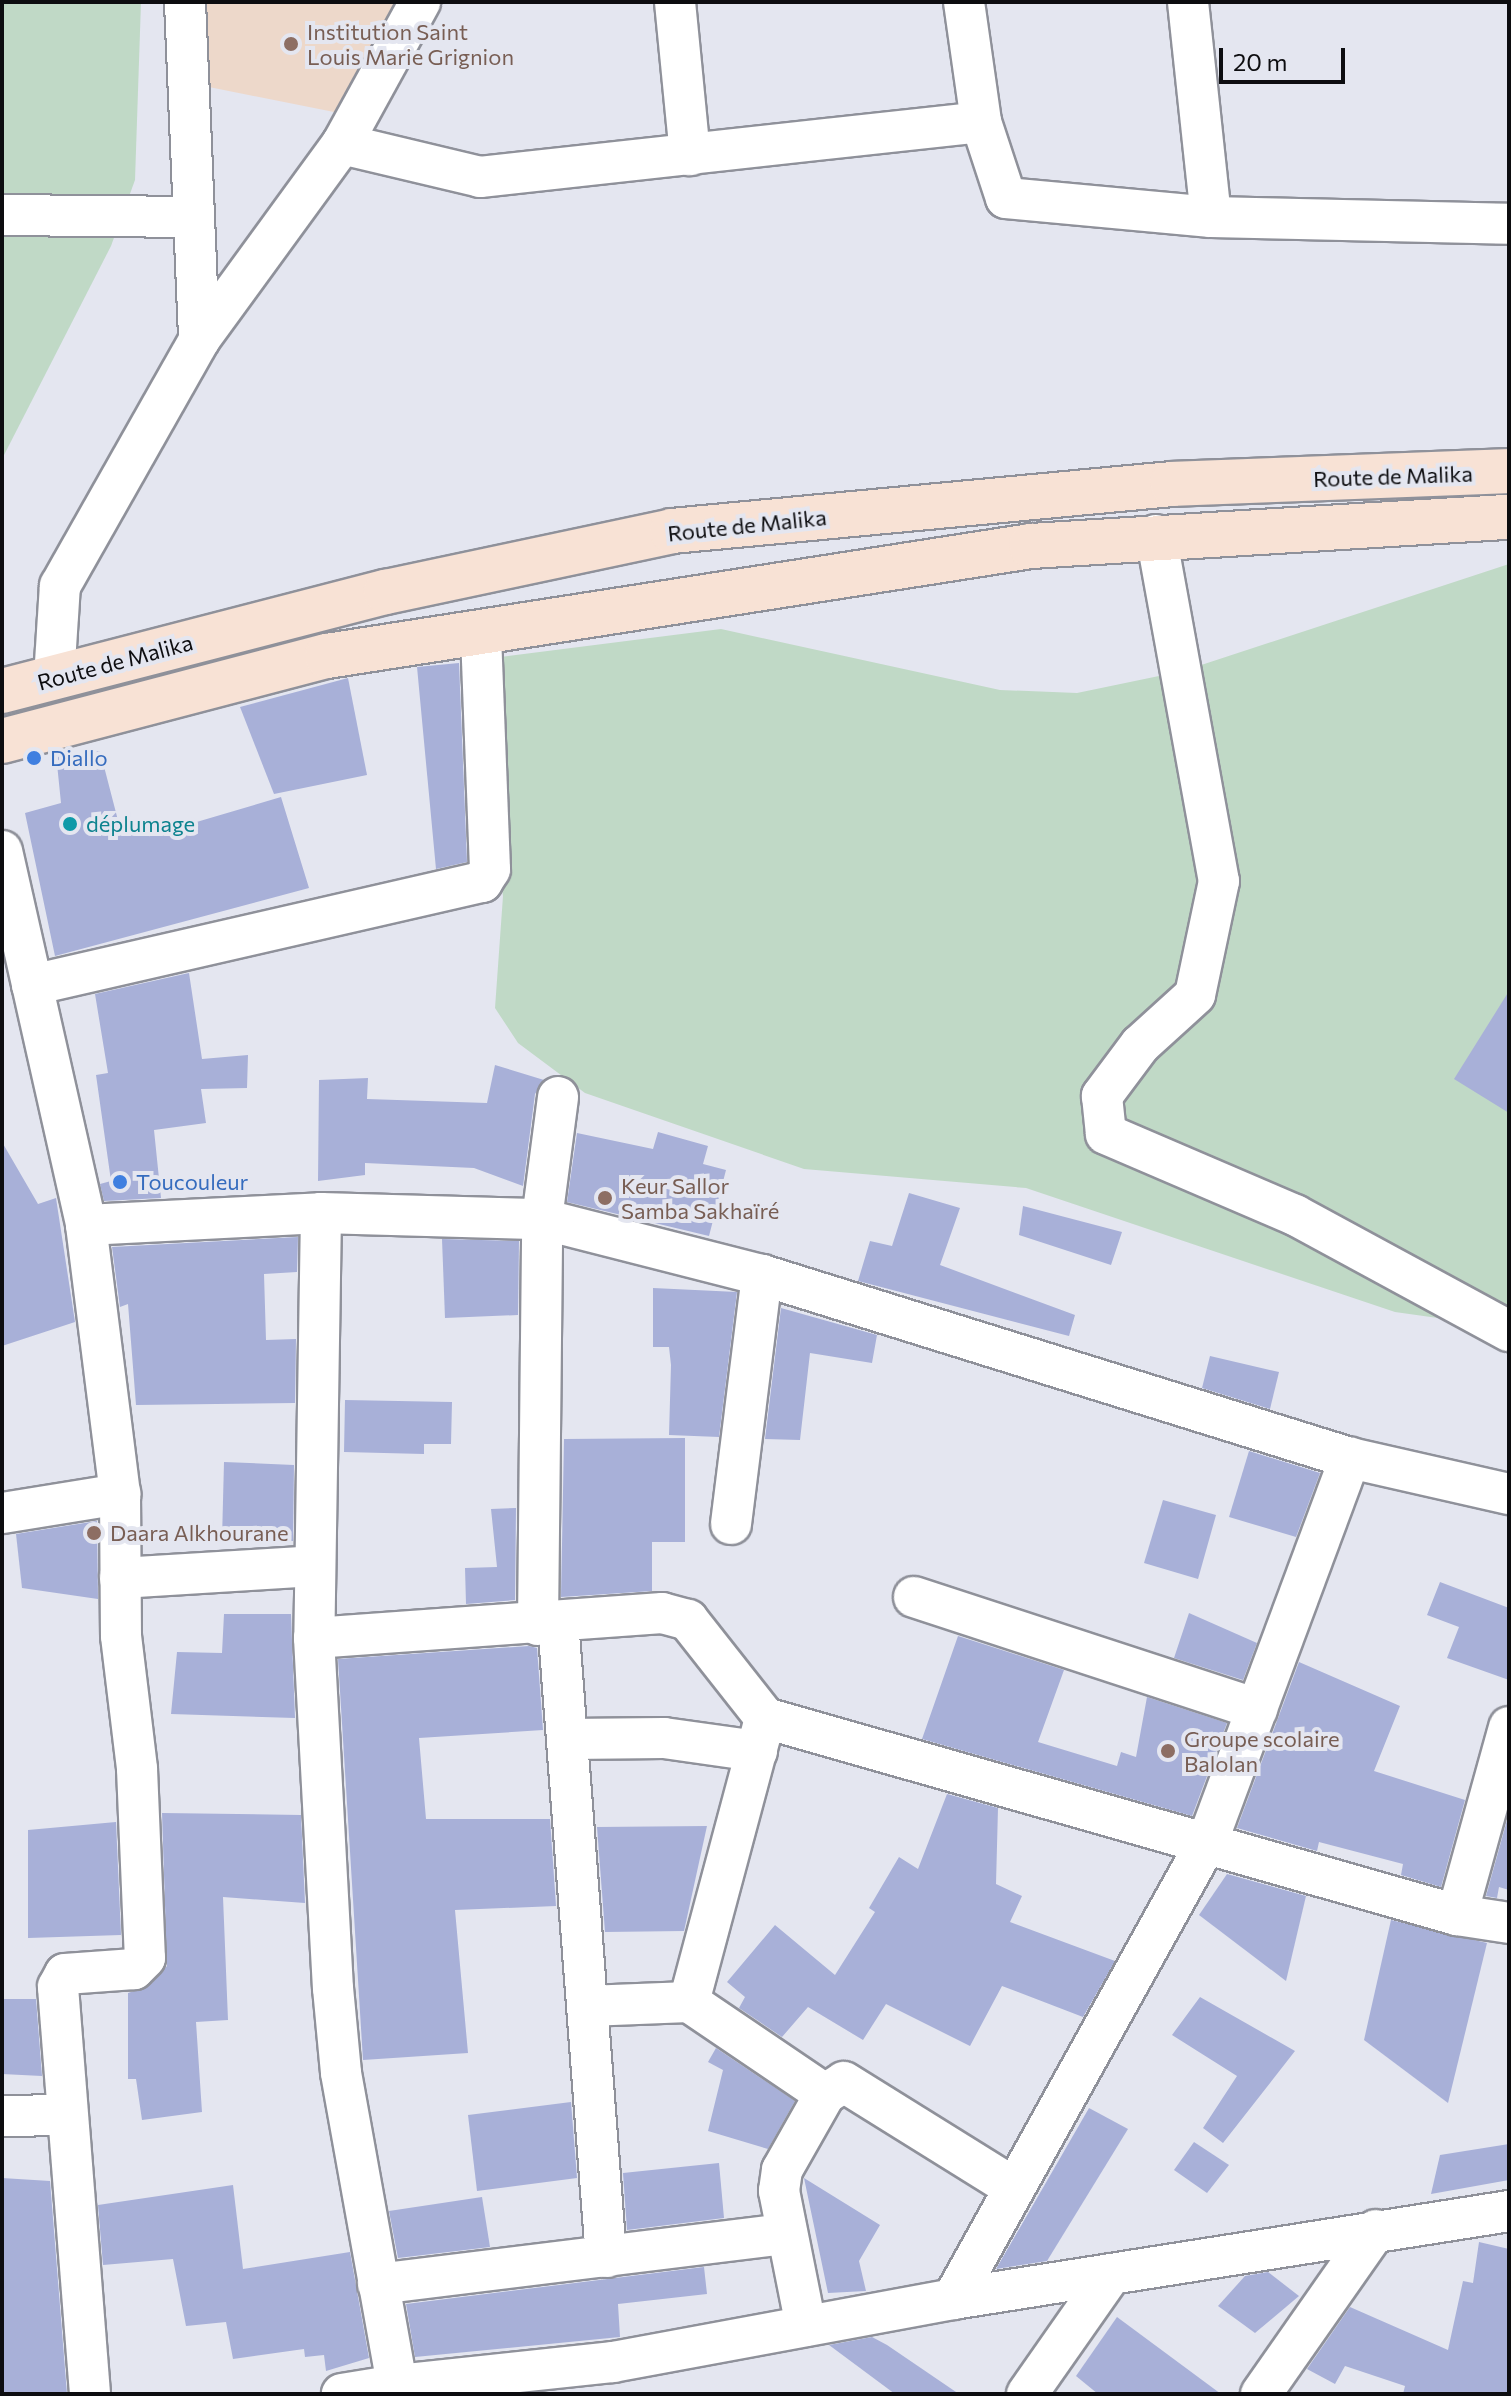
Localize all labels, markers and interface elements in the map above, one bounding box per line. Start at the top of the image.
place label: Institution Saint Louis Marie Grignion [307,18,514,70]
scale bar [1223,32,1349,82]
marker: Institution Saint Louis Marie Grignion [282,35,300,53]
text: 20 m [1233,47,1287,76]
street label: Route de Malika [1313,460,1473,492]
street label: Route de Malika [666,504,828,546]
street label: Route de Malika [34,629,196,695]
place label: Diallo [50,745,108,771]
marker: Diallo [25,749,43,767]
place label: déplumage [86,811,195,837]
marker: déplumage [61,815,79,833]
place label: Toucouleur [136,1169,248,1195]
place label: Keur Sallor Samba Sakhaïré [621,1172,779,1224]
marker: Toucouleur [111,1173,129,1191]
marker: Keur Sallor Samba Sakhaïré [596,1189,614,1207]
place label: Daara Alkhourane [110,1520,289,1546]
marker: Daara Alkhourane [85,1524,103,1542]
place label: Groupe scolaire Balolan [1184,1725,1340,1776]
marker: Groupe scolaire Balolan [1159,1742,1177,1760]

